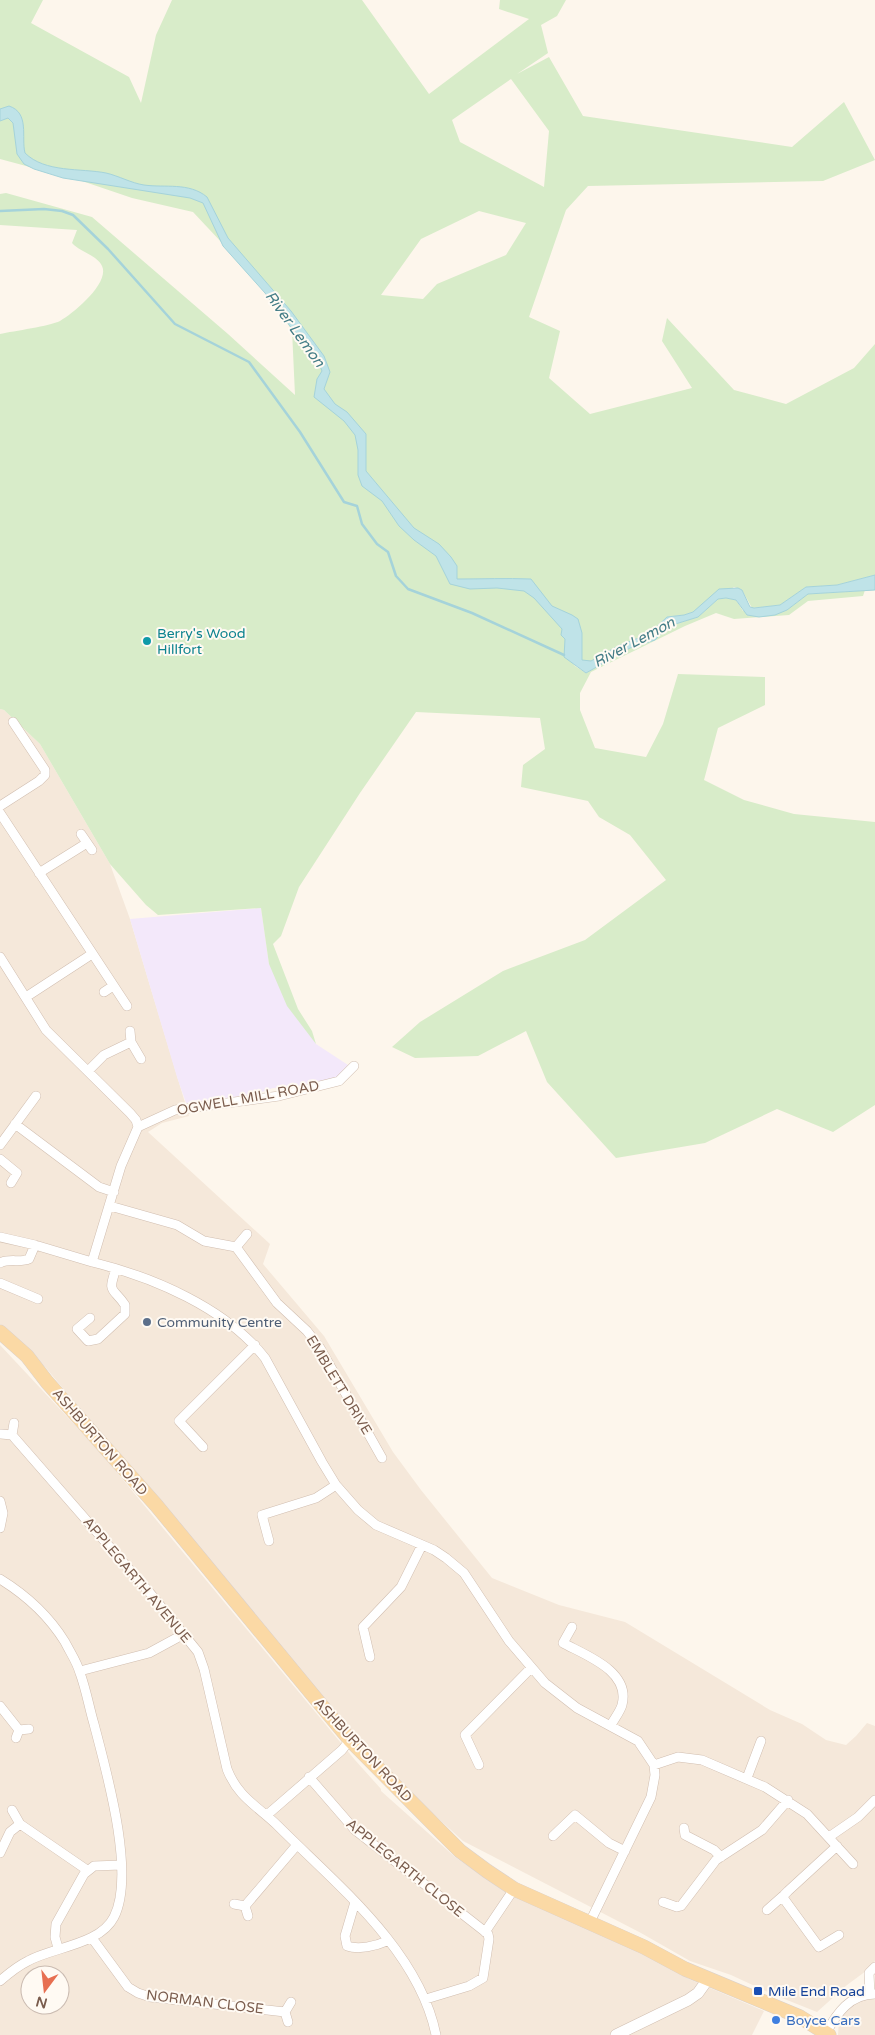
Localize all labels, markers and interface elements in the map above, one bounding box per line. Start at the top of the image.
water label: River Lemon [261,287,329,371]
water label: River Lemon [590,613,679,671]
place label: Berry's Wood Hillfort [157,625,246,658]
marker: Berry's Wood Hillfort [141,635,153,647]
street label: OGWELL MILL ROAD [176,1077,320,1119]
place label: Community Centre [157,1314,282,1331]
marker: Community Centre [141,1316,153,1328]
street label: EMBLETT DRIVE [303,1332,375,1438]
street label: ASHBURTON ROAD [49,1385,151,1499]
street label: APPLEGARTH AVENUE [79,1514,195,1646]
street label: ASHBURTON ROAD [310,1694,416,1806]
street label: APPLEGARTH CLOSE [343,1815,467,1921]
north arrow [20,1965,70,2015]
place label: Mile End Road [768,1983,865,2000]
marker: Mile End Road [752,1985,764,1997]
street label: NORMAN CLOSE [145,1986,265,2018]
text: N [34,1992,49,2012]
place label: Boyce Cars [786,2012,860,2029]
marker: Boyce Cars [770,2014,782,2026]

